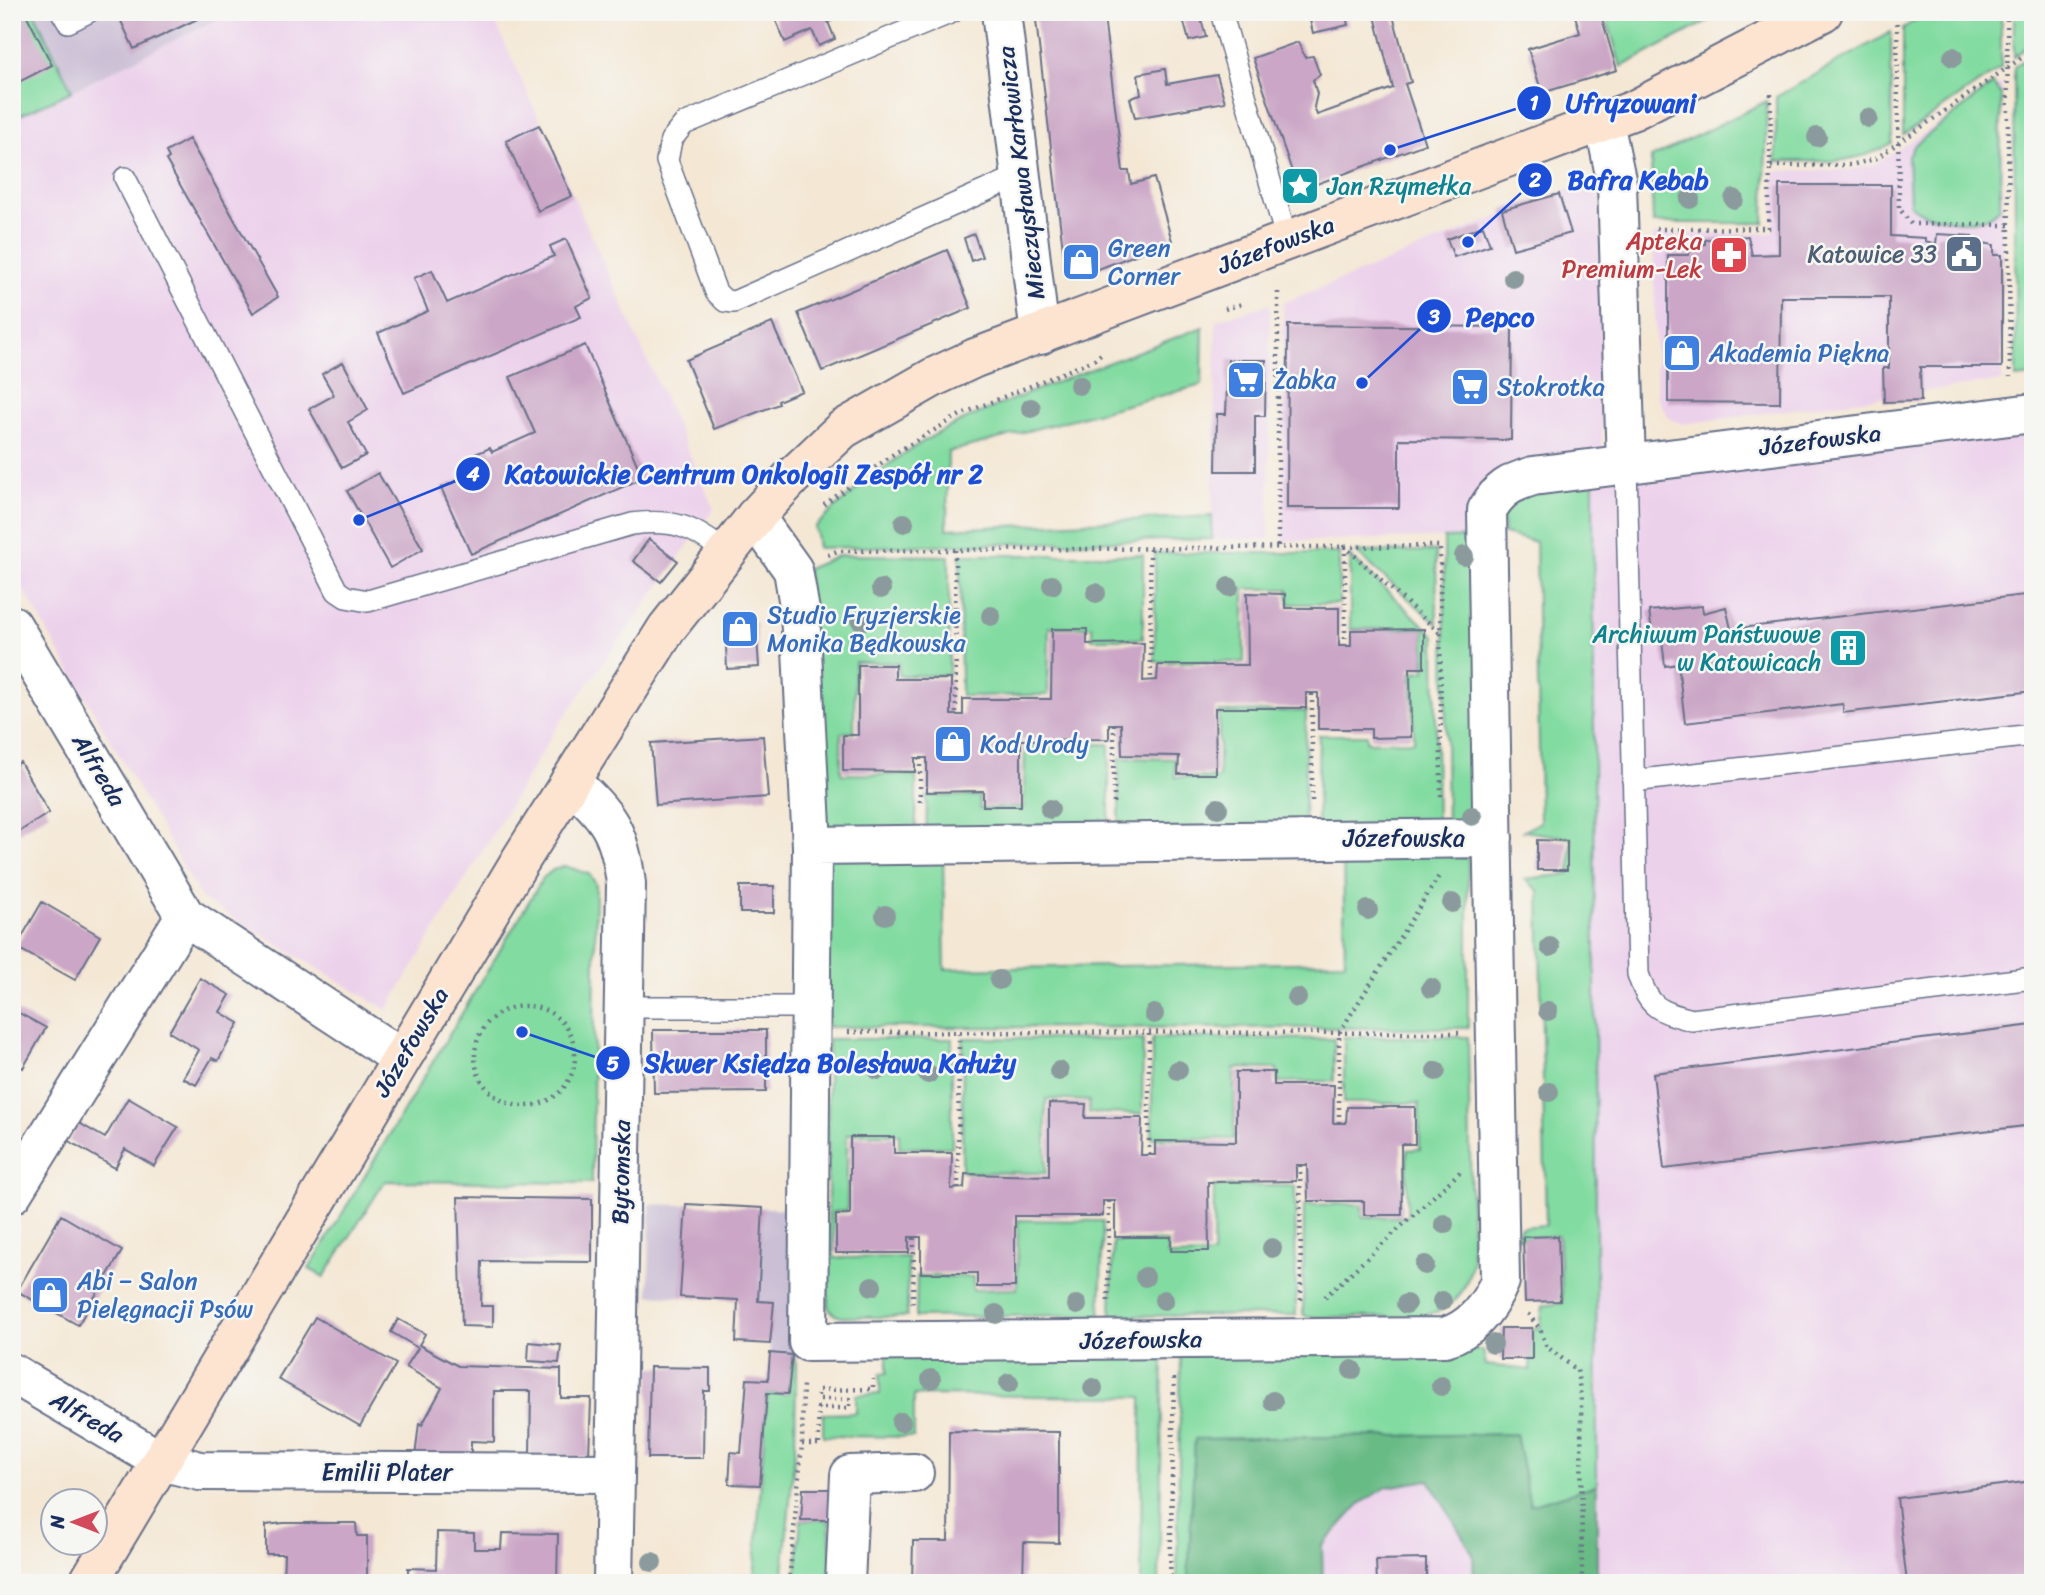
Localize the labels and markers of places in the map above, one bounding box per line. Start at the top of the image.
callout: Ufryzowani [1517,80,1710,127]
callout: Bafra Kebab [1518,157,1722,204]
place icon: Jan Rzymełka [1279,165,1321,207]
place label: Jan Rzymełka [1326,165,1472,207]
place label: Apteka Premium-Lek [1562,220,1703,290]
place label: Green Corner [1108,227,1181,297]
place label: Katowice 33 [1808,233,1937,275]
public building icon: Katowice 33 [1943,233,1985,275]
pharmacy icon: Apteka Premium-Lek [1708,234,1750,276]
shop icon: Green Corner [1060,241,1102,283]
callout: Pepco [1416,293,1548,340]
shop icon: Akademia Piękna [1661,332,1703,374]
place label: Akademia Piękna [1708,332,1889,374]
supermarket icon: Żabka [1225,359,1267,401]
place label: Żabka [1273,359,1337,401]
supermarket icon: Stokrotka [1449,366,1491,408]
place label: Stokrotka [1497,366,1605,408]
callout: Katowickie Centrum Onkologii Zespół nr 2 [456,450,998,497]
place label: Studio Fryzjerskie Monika Będkowska [767,594,967,664]
shop icon: Studio Fryzjerskie Monika Będkowska [719,608,761,650]
place label: Archiwum Państwowe w Katowicach [1592,613,1821,683]
building icon: Archiwum Państwowe w Katowicach [1827,627,1869,669]
shop icon: Kod Urody [932,723,974,765]
place label: Kod Urody [980,723,1089,765]
callout: Skwer Księdza Bolesława Kałuży [595,1040,1030,1087]
place label: Abi – Salon Pielęgnacji Psów [76,1260,253,1330]
shop icon: Abi – Salon Pielęgnacji Psów [29,1274,71,1316]

